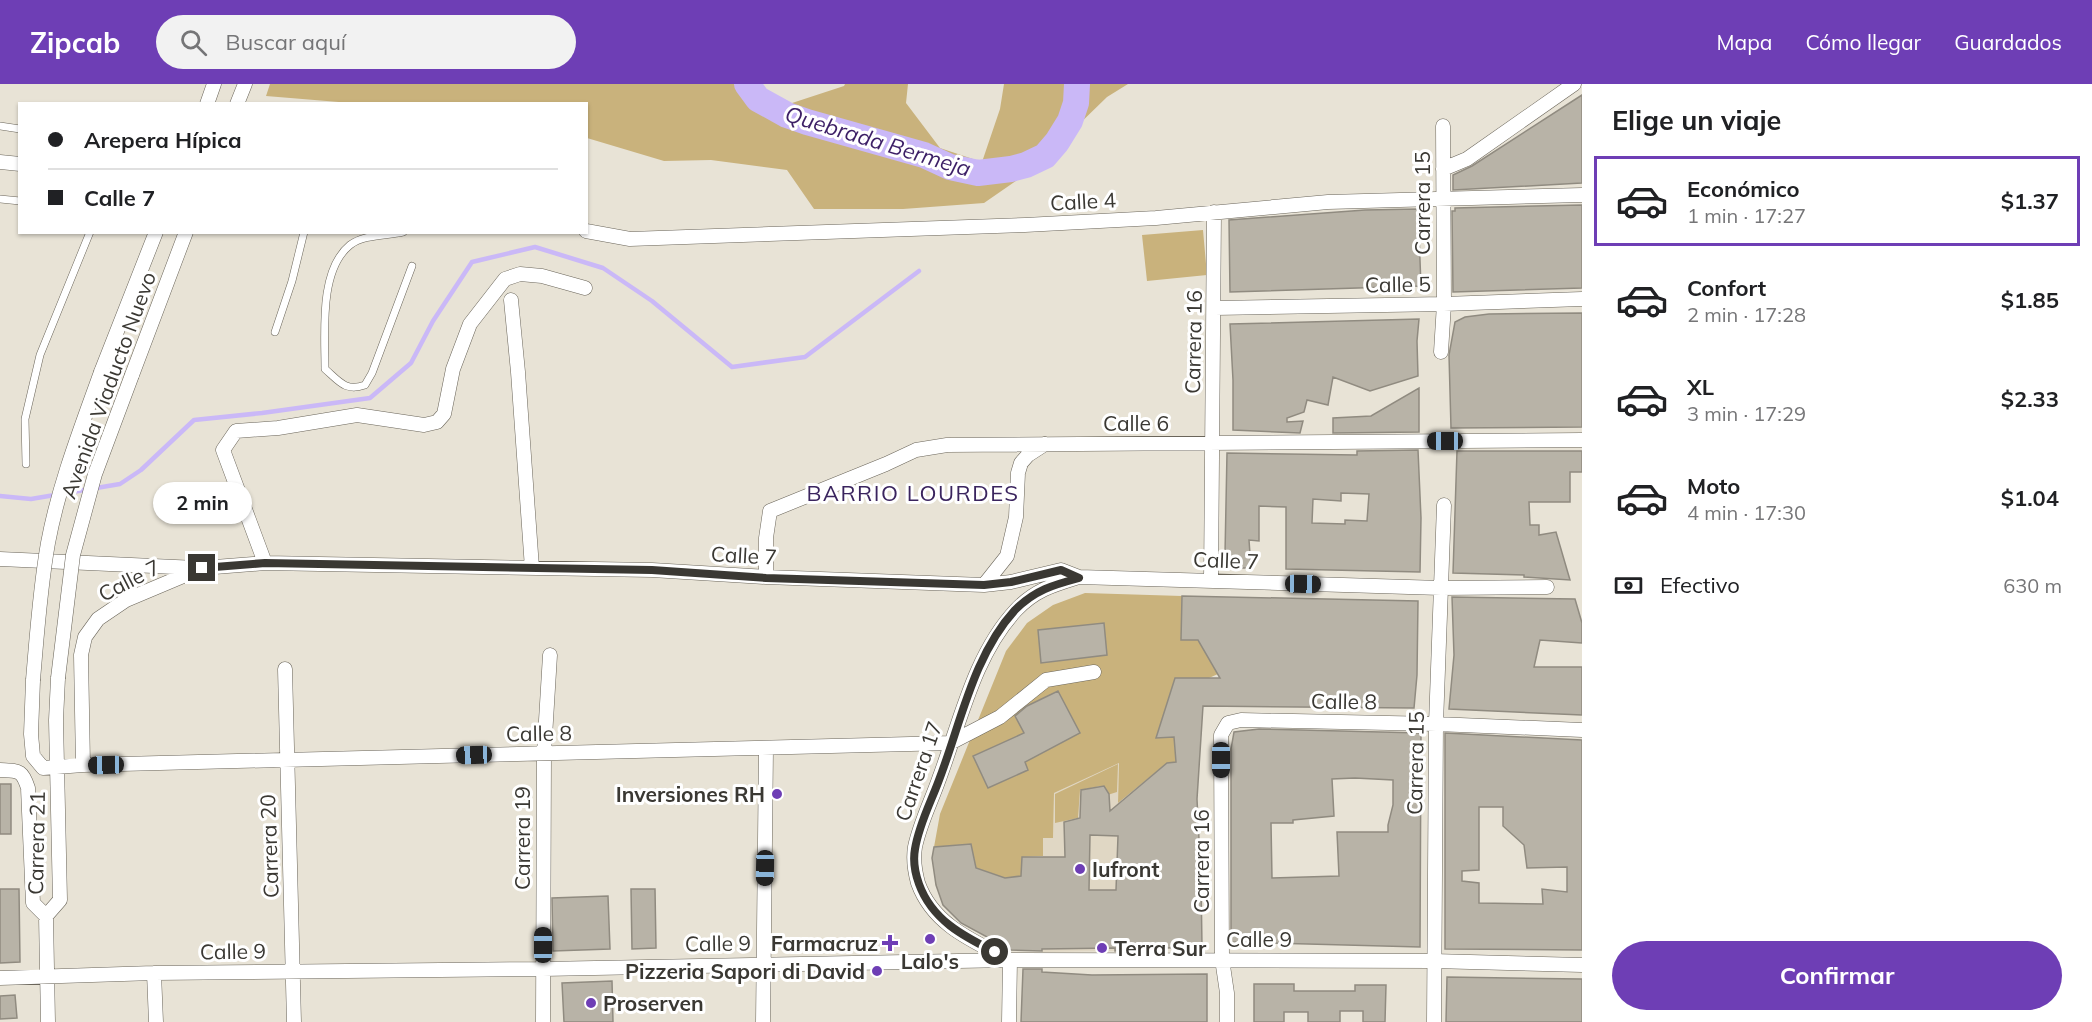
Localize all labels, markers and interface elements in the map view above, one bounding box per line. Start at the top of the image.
search box [156,15,576,69]
text: Zipcab [30,25,120,60]
icon: search [177,26,210,59]
text: Buscar aquí [225,28,346,56]
text: Mapa [1717,29,1772,55]
text: Cómo llegar [1805,29,1921,55]
text: Guardados [1954,29,2062,55]
water label: Quebrada Bermeja [782,99,974,183]
text: Elige un viaje [1612,103,1781,137]
text: Arepera Hípica [84,126,242,154]
street label: Carrera 15 [1409,151,1435,255]
icon: car [1615,174,1669,228]
text: Económico [1687,175,1800,203]
text: Calle 7 [84,184,155,212]
street label: Calle 4 [1049,186,1117,216]
text: $1.37 [2001,187,2059,215]
text: 1 min · 17:27 [1687,203,1806,228]
street label: Avenida Viaducto Nuevo [55,268,161,502]
street label: Calle 5 [1365,270,1431,298]
icon: car [1615,273,1669,327]
text: Confort [1687,274,1766,302]
text: $1.85 [2001,286,2059,314]
street label: Carrera 16 [1179,290,1207,394]
text: 2 min · 17:28 [1687,302,1806,327]
icon: car [1615,372,1669,426]
text: XL [1687,373,1714,401]
text: $2.33 [2001,385,2059,413]
text: 3 min · 17:29 [1687,401,1806,426]
street label: Calle 6 [1103,410,1169,436]
car [1427,432,1463,450]
icon: car [1615,471,1669,525]
text: Moto [1687,472,1740,500]
district label: BARRIO LOURDES [806,479,1020,507]
callout: 2 min [152,481,252,523]
text: $1.04 [2001,484,2059,512]
text: 2 min [176,490,229,515]
text: 4 min · 17:30 [1687,500,1806,525]
street label: Calle 7 [710,540,778,570]
street label: Calle 7 [1193,546,1259,574]
street label: Calle 7 [94,553,164,607]
route end [188,554,215,581]
icon: cash [1612,569,1645,602]
text: Efectivo [1660,571,1740,599]
text: 630 m [2003,573,2062,598]
car [1285,575,1321,593]
street label: Calle 8 [1311,687,1377,715]
street label: Carrera 15 [1401,711,1429,815]
street label: Carrera 17 [889,718,947,824]
street label: Calle 8 [506,719,572,747]
car [1212,742,1230,778]
car [456,745,492,765]
car [88,756,124,774]
place label: Inversiones RH [616,781,765,807]
street label: Carrera 19 [509,786,535,890]
marker: Inversiones RH [770,787,784,801]
street label: Carrera 21 [22,791,50,895]
street label: Carrera 20 [254,794,284,898]
street label: Carrera 16 [1188,809,1214,913]
car [756,850,774,886]
place label: Iufront [1092,856,1159,882]
marker: Iufront [1073,862,1087,876]
street label: Calle 9 [1226,926,1292,952]
car [534,927,552,963]
street label: Calle 9 [685,929,751,957]
place label: Farmacruz [771,930,878,956]
marker: Lalo's [923,932,937,946]
place label: Terra Sur [1114,935,1207,961]
marker: Farmacruz [883,936,897,950]
street label: Calle 9 [200,937,266,965]
route start [981,938,1008,965]
marker: Terra Sur [1095,941,1109,955]
button: Confirmar [1612,941,2062,1010]
place label: Lalo's [901,948,959,974]
place label: Pizzeria Sapori di David [625,958,865,984]
marker: Pizzeria Sapori di David [870,964,884,978]
place label: Proserven [603,990,704,1016]
marker: Proserven [584,996,598,1010]

